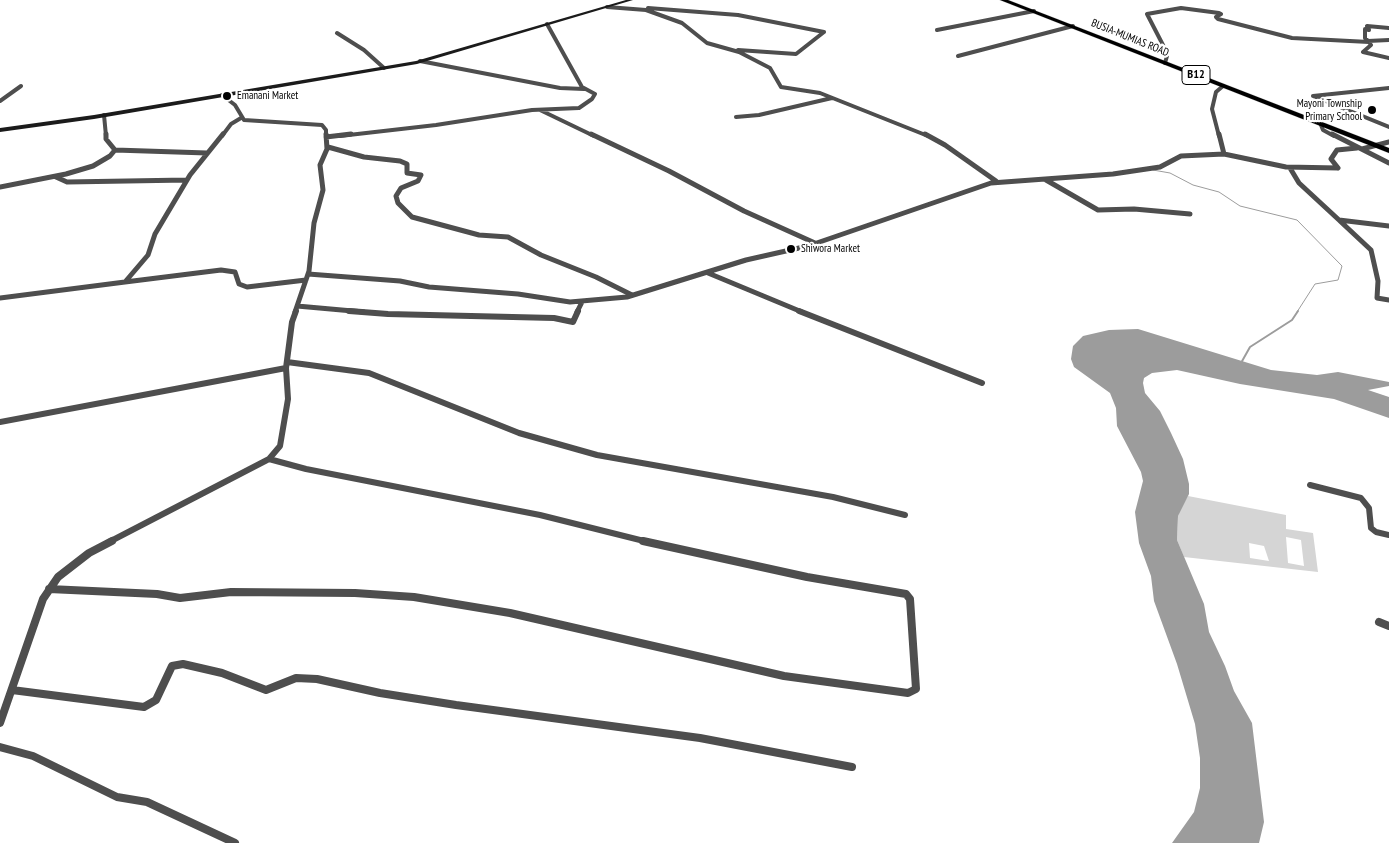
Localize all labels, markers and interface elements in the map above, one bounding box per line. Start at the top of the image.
street label: BUSIA-MUMIAS ROAD [1089,16,1171,60]
road number: B12 [1182,66,1210,84]
place label: Emanani Market [237,89,298,103]
marker: Emanani Market [221,90,233,102]
place label: Mayoni Township Primary School [1297,97,1362,123]
marker: Mayoni Township Primary School [1366,104,1378,116]
place label: Shiwora Market [801,242,860,256]
marker: Shiwora Market [785,243,797,255]

